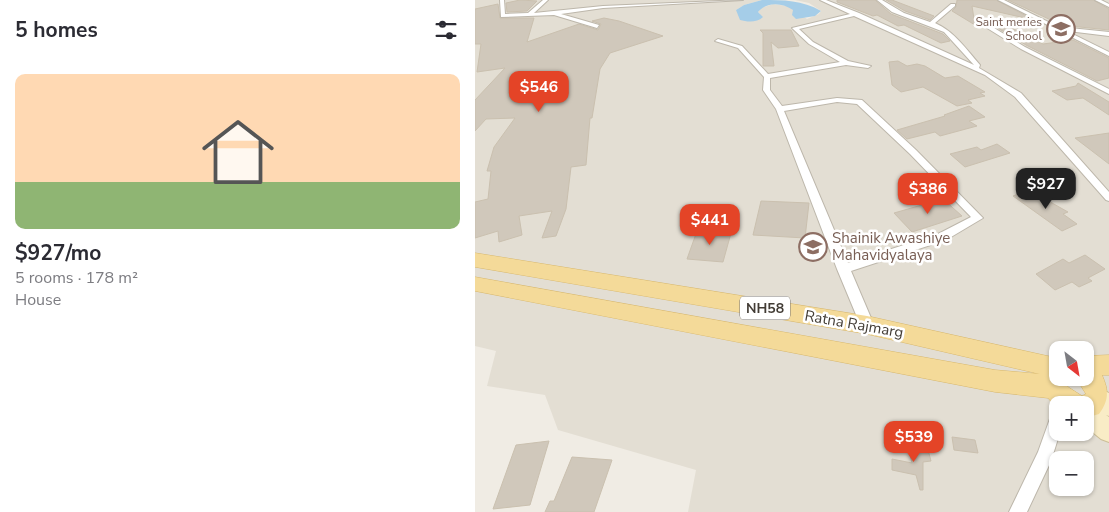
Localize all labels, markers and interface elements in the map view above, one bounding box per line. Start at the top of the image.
place label: Saint meries School [975,14,1042,44]
school or university icon: Saint meries School [1046,14,1076,44]
text: 5 homes [15,16,98,44]
icon: filters [432,16,460,44]
pin: $546 [509,70,569,113]
text: $546 [520,76,558,98]
icon: home [193,107,283,197]
pin: $927 [1016,168,1076,210]
pin: $386 [898,172,958,215]
text: $927 [1027,173,1065,195]
text: $386 [909,178,947,200]
pin: $441 [680,204,740,246]
text: $441 [691,209,729,231]
place label: Shainik Awashiye Mahavidyalaya [832,228,950,265]
school or university icon: Shainik Awashiye Mahavidyalaya [798,232,828,262]
text: $927/mo [15,239,101,267]
text: 5 rooms · 178 m² [15,267,138,289]
text: House [15,289,61,311]
road number: NH58 [740,296,790,320]
street label: Ratna Rajmarg [803,305,905,343]
north arrow [1049,341,1094,386]
map controls [1049,341,1094,496]
button: + [1049,396,1094,441]
pin: $539 [884,420,944,463]
text: $539 [895,426,933,448]
button: − [1049,451,1094,496]

